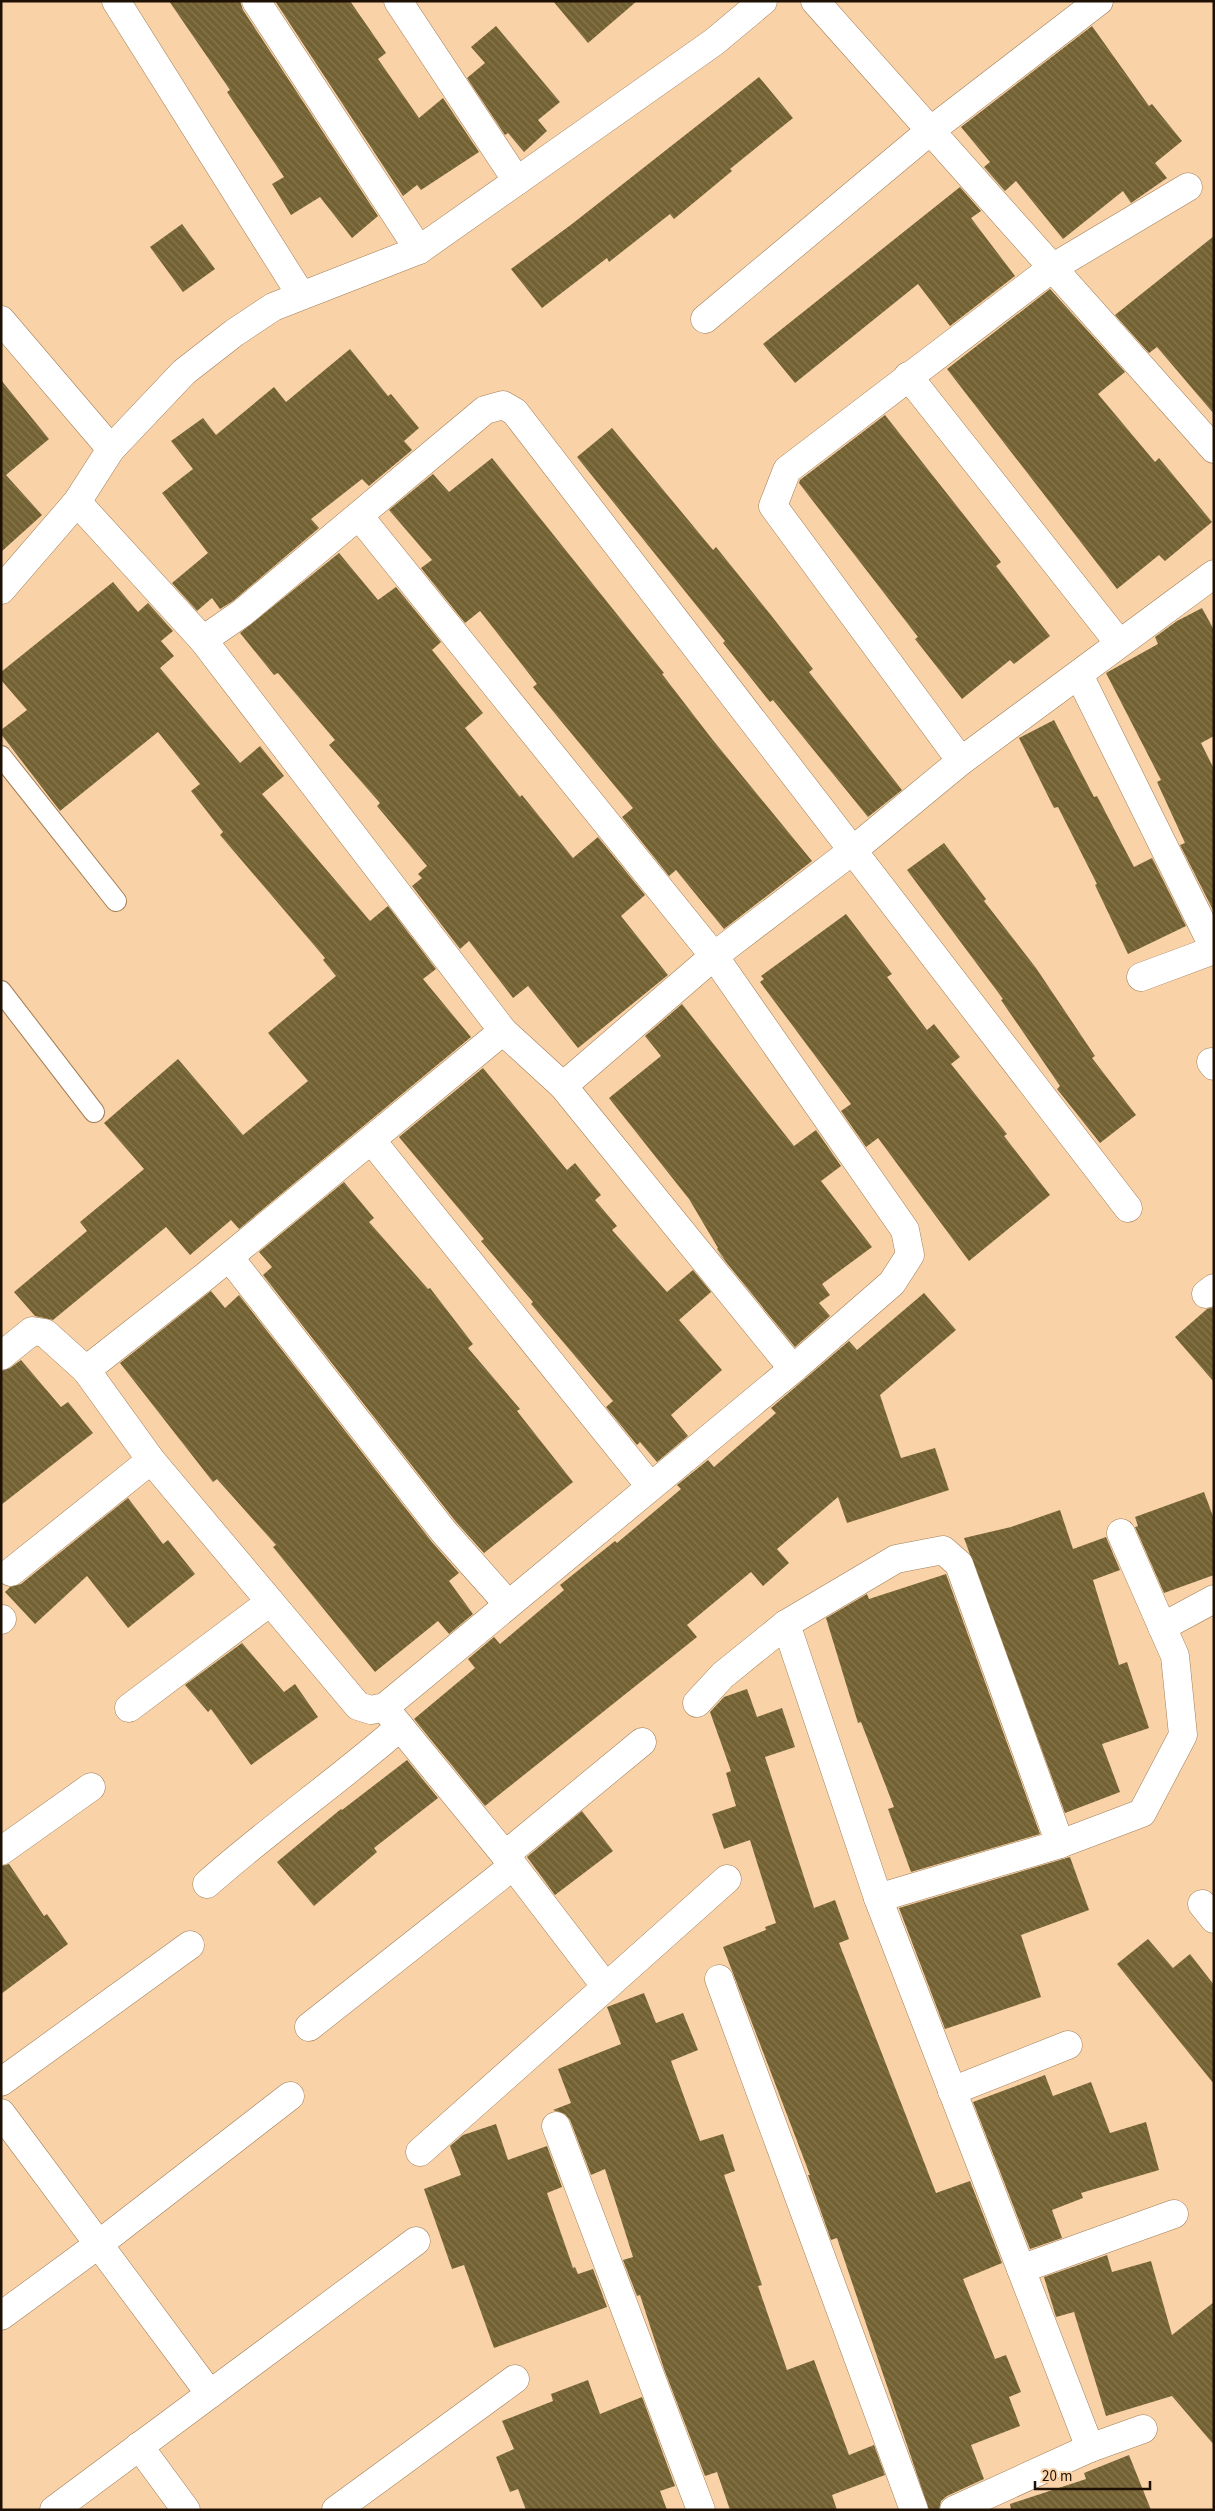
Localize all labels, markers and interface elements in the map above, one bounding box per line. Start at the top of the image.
scale bar [1035,2458,1150,2490]
text: 20 m [1042,2466,1072,2487]

